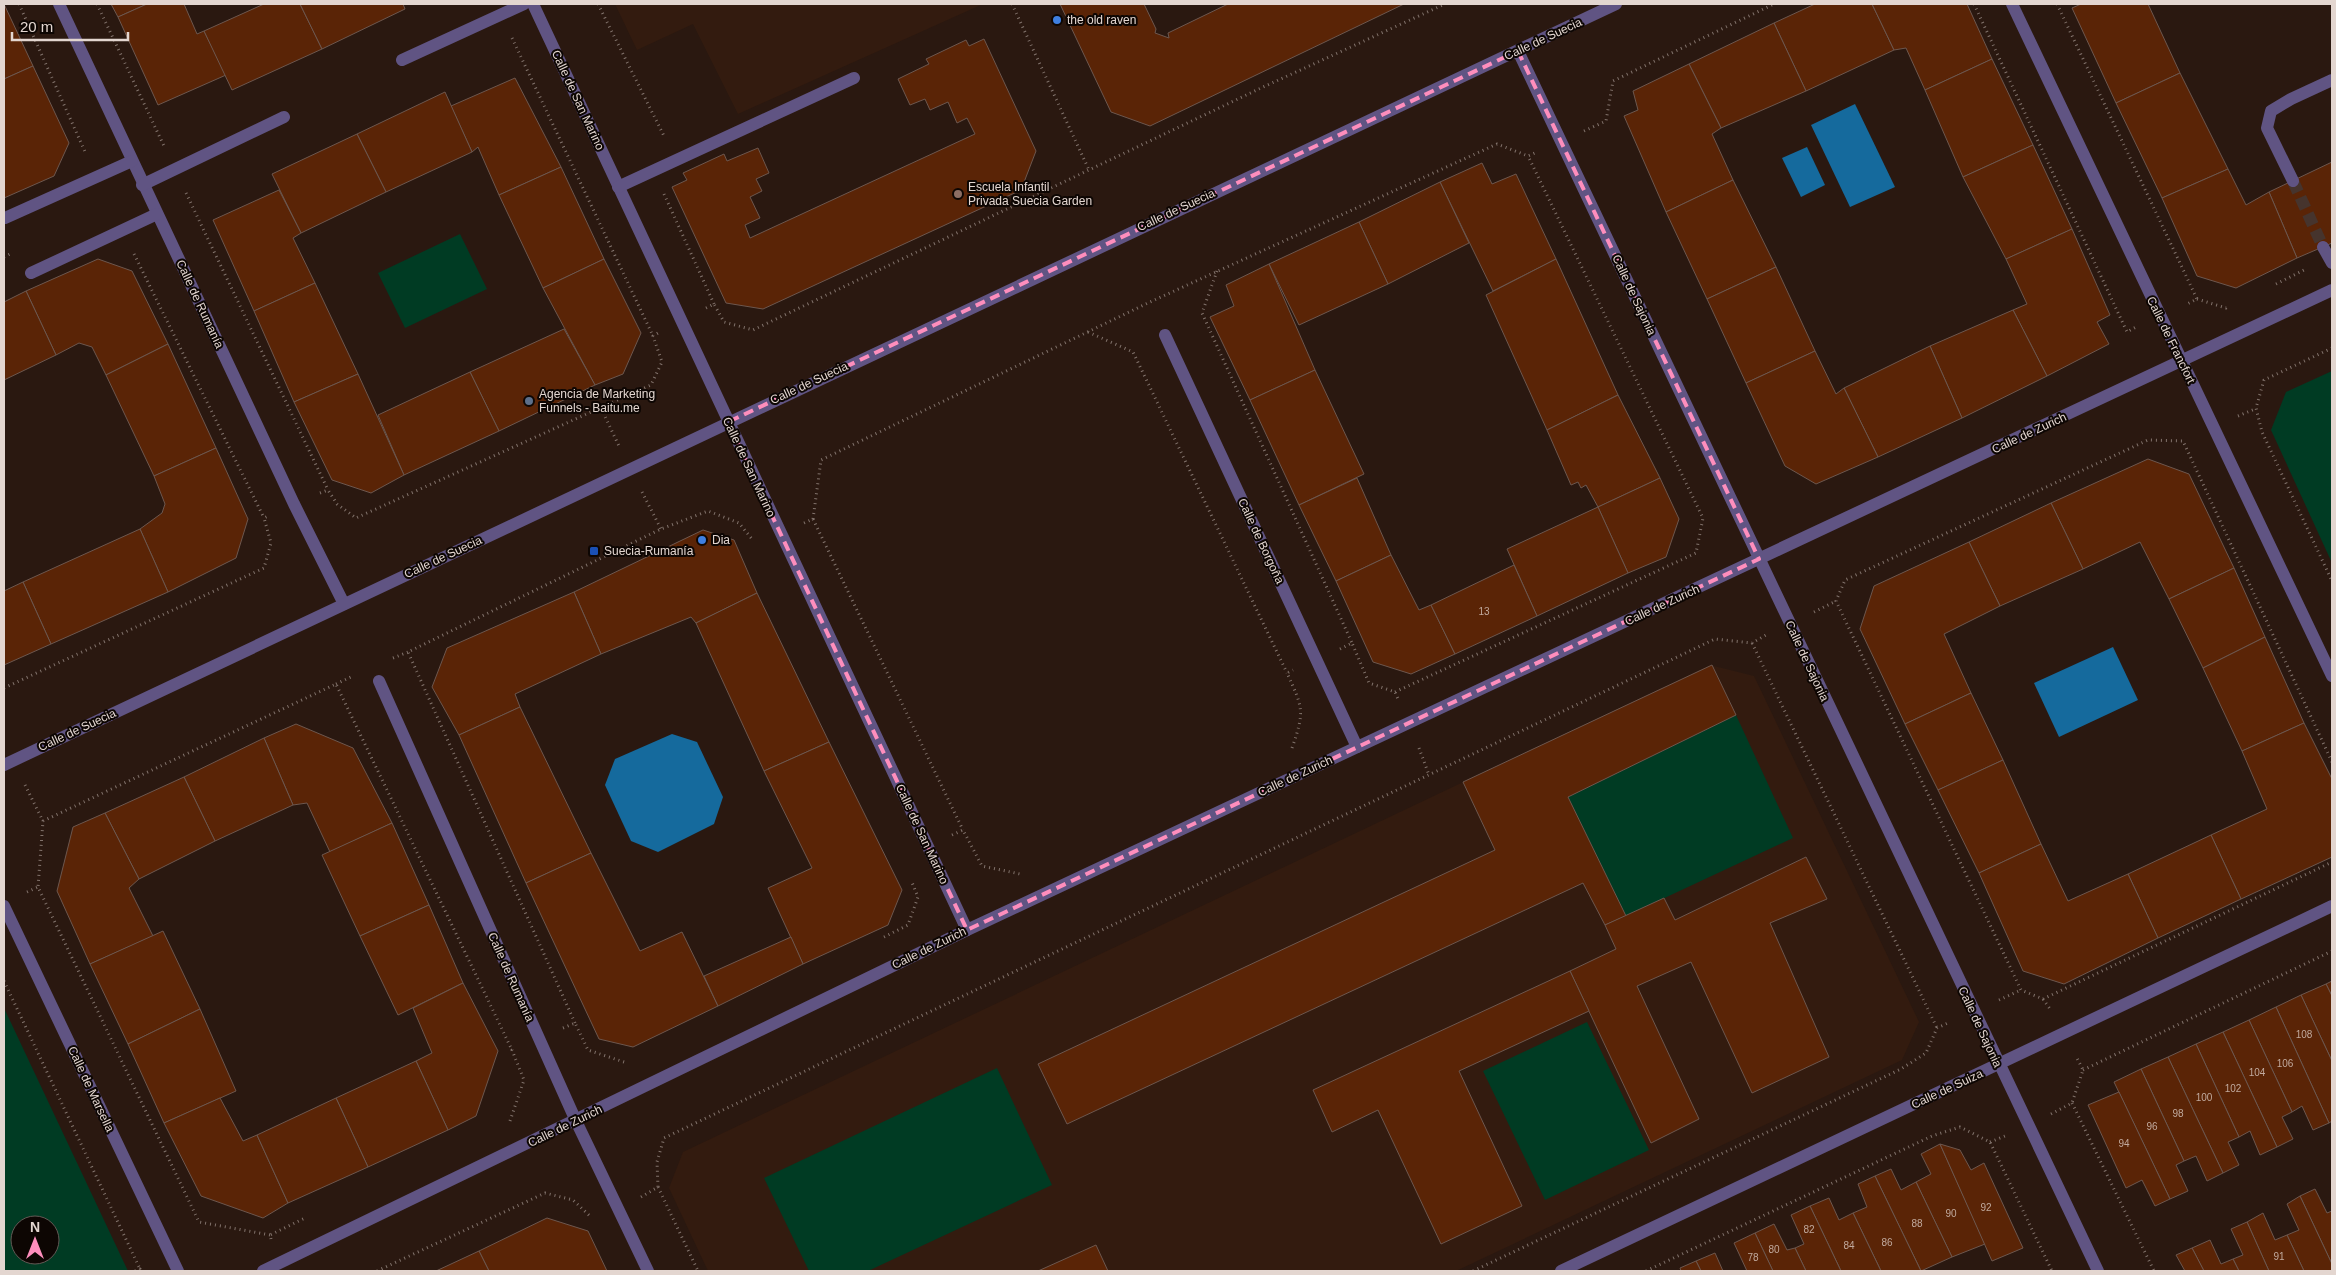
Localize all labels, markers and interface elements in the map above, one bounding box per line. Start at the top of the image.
scale bar [12,10,129,42]
place label: the old raven [1067,13,1136,27]
marker: the old raven [1051,14,1063,26]
street label: Calle de Suecia [1502,15,1584,63]
text: 20 m [20,18,53,35]
street label: Calle de San Marino [549,48,607,153]
place label: Escuela Infantil Privada Suecia Garden [968,180,1092,208]
street label: Calle de Suecia [1135,186,1217,234]
marker: Escuela Infantil Privada Suecia Garden [952,188,964,200]
street label: Calle de Sajonia [1609,252,1659,338]
street label: Calle de Rumanía [173,258,227,351]
street label: Calle de Francfort [2144,294,2198,387]
street label: Calle de Suecia [768,359,850,407]
place label: Agencia de Marketing Funnels - Baitu.me [539,387,655,415]
marker: Agencia de Marketing Funnels - Baitu.me [523,395,535,407]
street label: Calle de Zurich [1989,410,2069,456]
street label: Calle de San Marino [720,415,778,520]
street label: Calle de Borgoña [1235,496,1287,586]
street label: Calle de Suecia [402,533,484,581]
place label: Dia [712,533,730,547]
marker: Dia [696,534,708,546]
place label: Suecia-Rumanía [604,544,694,558]
marker: Suecia-Rumanía [588,545,600,557]
street label: Calle de Zurich [1622,582,1702,628]
house number: 13 [1478,606,1490,617]
street label: Calle de Sajonia [1782,618,1832,704]
street label: Calle de Suecia [36,706,118,754]
street label: Calle de Zurich [1255,753,1335,799]
street label: Calle de San Marino [893,782,951,887]
street label: Calle de Zurich [890,924,968,972]
street label: Calle de Rumanía [485,930,537,1024]
street label: Calle de Sajonia [1955,984,2005,1070]
house number: 108 [2296,1029,2313,1040]
street label: Calle de Marsella [65,1044,117,1134]
house number: 106 [2277,1058,2294,1069]
street label: Calle de Suiza [1909,1066,1985,1112]
house number: 104 [2249,1067,2266,1078]
house number: 102 [2225,1083,2242,1094]
house number: 100 [2196,1092,2213,1103]
street label: Calle de Zurich [526,1102,604,1150]
house number: 98 [2172,1108,2184,1119]
house number: 96 [2146,1121,2158,1132]
house number: 94 [2118,1138,2130,1149]
house number: 92 [1980,1202,1992,1213]
house number: 90 [1945,1208,1957,1219]
north arrow [10,1215,60,1265]
house number: 88 [1911,1218,1923,1229]
text: N [30,1219,40,1235]
house number: 82 [1803,1224,1815,1235]
house number: 86 [1881,1237,1893,1248]
house number: 84 [1843,1240,1855,1251]
house number: 80 [1768,1244,1780,1255]
house number: 91 [2273,1251,2285,1262]
house number: 78 [1747,1252,1759,1263]

